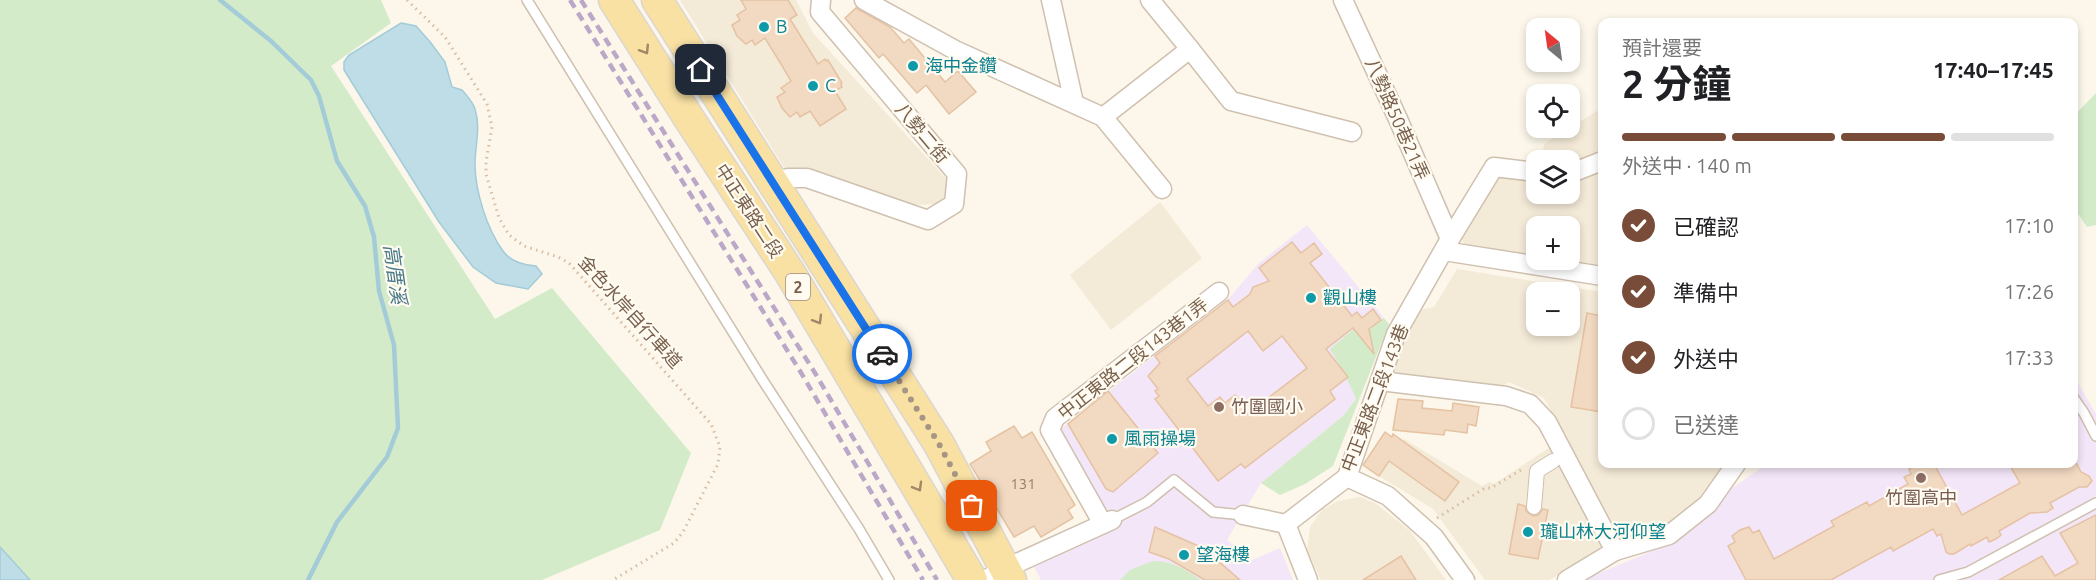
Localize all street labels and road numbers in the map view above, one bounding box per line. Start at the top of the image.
street label: 八勢路50巷21弄 [1362,55,1434,182]
street label: 八勢二街 [892,98,954,166]
street label: 中正東路二段 [712,160,788,261]
street label: 金色水岸自行車道 [575,251,686,372]
road number: 2 [786,274,810,300]
street label: 中正東路二段143巷1弄 [1053,294,1211,423]
street label: 中正東路二段143巷 [1337,321,1411,474]

